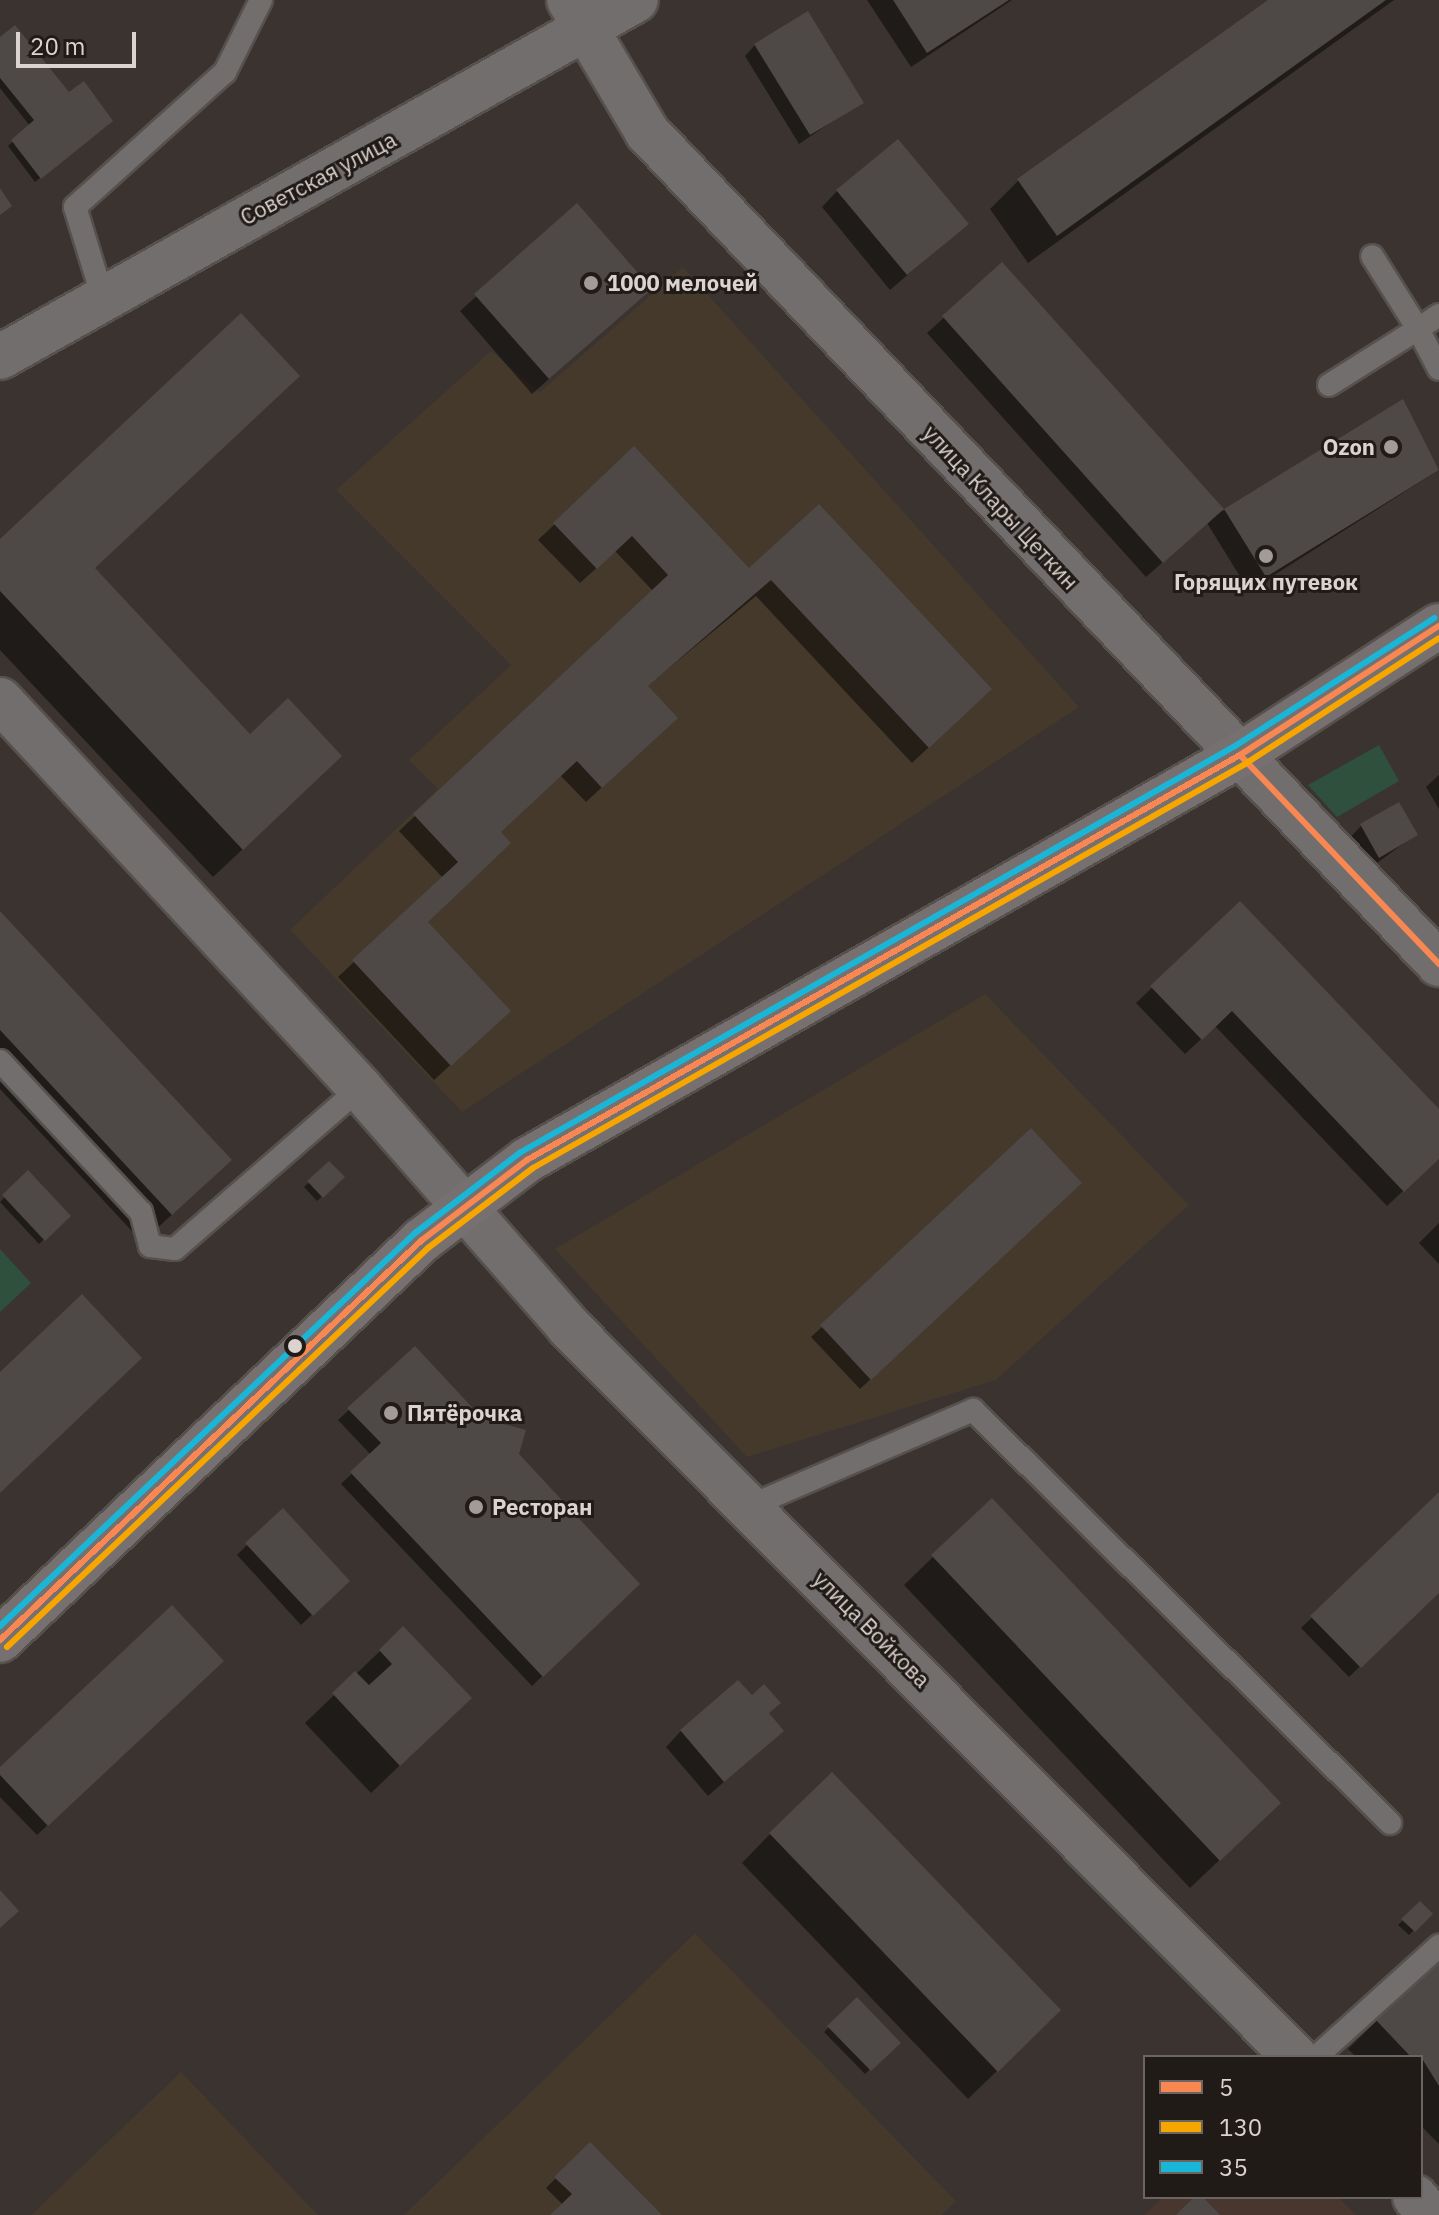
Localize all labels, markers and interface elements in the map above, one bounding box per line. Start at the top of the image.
scale bar [20,16,140,66]
text: 20 m [30,30,85,62]
street label: Советская улица [236,126,400,230]
place label: 1000 мелочей [607,270,758,296]
marker: 1000 мелочей [582,274,600,292]
street label: улица Клары Цеткин [918,419,1084,595]
place label: Ozon [1323,434,1375,460]
marker: Ozon [1382,438,1400,456]
marker: Горящих путевок [1257,547,1275,565]
place label: Горящих путевок [1174,569,1358,595]
unlabelled marker [287,1338,303,1354]
place label: Пятёрочка [407,1400,522,1426]
marker: Пятёрочка [382,1404,400,1422]
place label: Ресторан [492,1494,592,1520]
marker: Ресторан [467,1498,485,1516]
street label: улица Войкова [808,1565,936,1693]
legend [1143,2055,1423,2199]
text: 5 [1219,2071,1233,2103]
text: 130 [1219,2111,1262,2143]
text: 35 [1219,2151,1248,2183]

